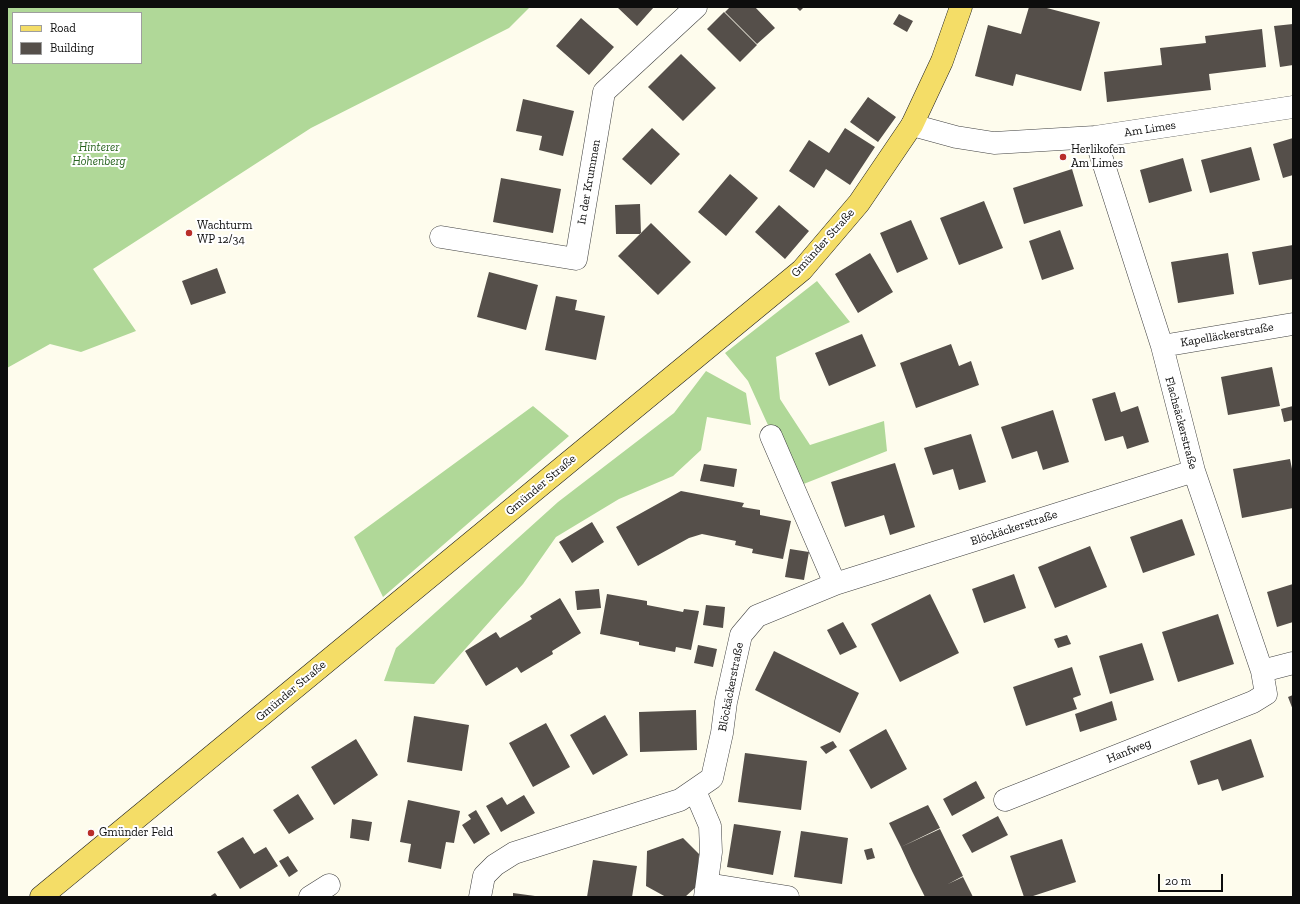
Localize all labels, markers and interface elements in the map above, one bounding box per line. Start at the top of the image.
legend [12,12,142,64]
text: Road [50,21,76,35]
text: Building [50,41,94,55]
street label: Am Limes [1123,118,1177,140]
street label: In der Krummen [574,138,604,226]
park label: Hinterer Hohenberg [72,141,126,169]
place label: Herlikofen Am Limes [1071,143,1125,171]
marker: Herlikofen Am Limes [1058,152,1068,162]
street label: Gmünder Straße [788,206,858,280]
place label: Wachturm WP 12/34 [197,219,252,247]
marker: Wachturm WP 12/34 [184,228,194,238]
street label: Kapelläckerstraße [1179,320,1275,350]
street label: Flachsäckerstraße [1162,375,1200,471]
street label: Gmünder Straße [503,451,579,519]
street label: Blöckäckerstraße [969,507,1059,549]
street label: Blöckäckerstraße [715,641,747,733]
street label: Gmünder Straße [253,657,329,725]
street label: Hanfweg [1105,736,1153,766]
place label: Gmünder Feld [99,826,173,840]
marker: Gmünder Feld [86,828,96,838]
scale bar [1160,866,1225,892]
text: 20 m [1165,874,1191,888]

